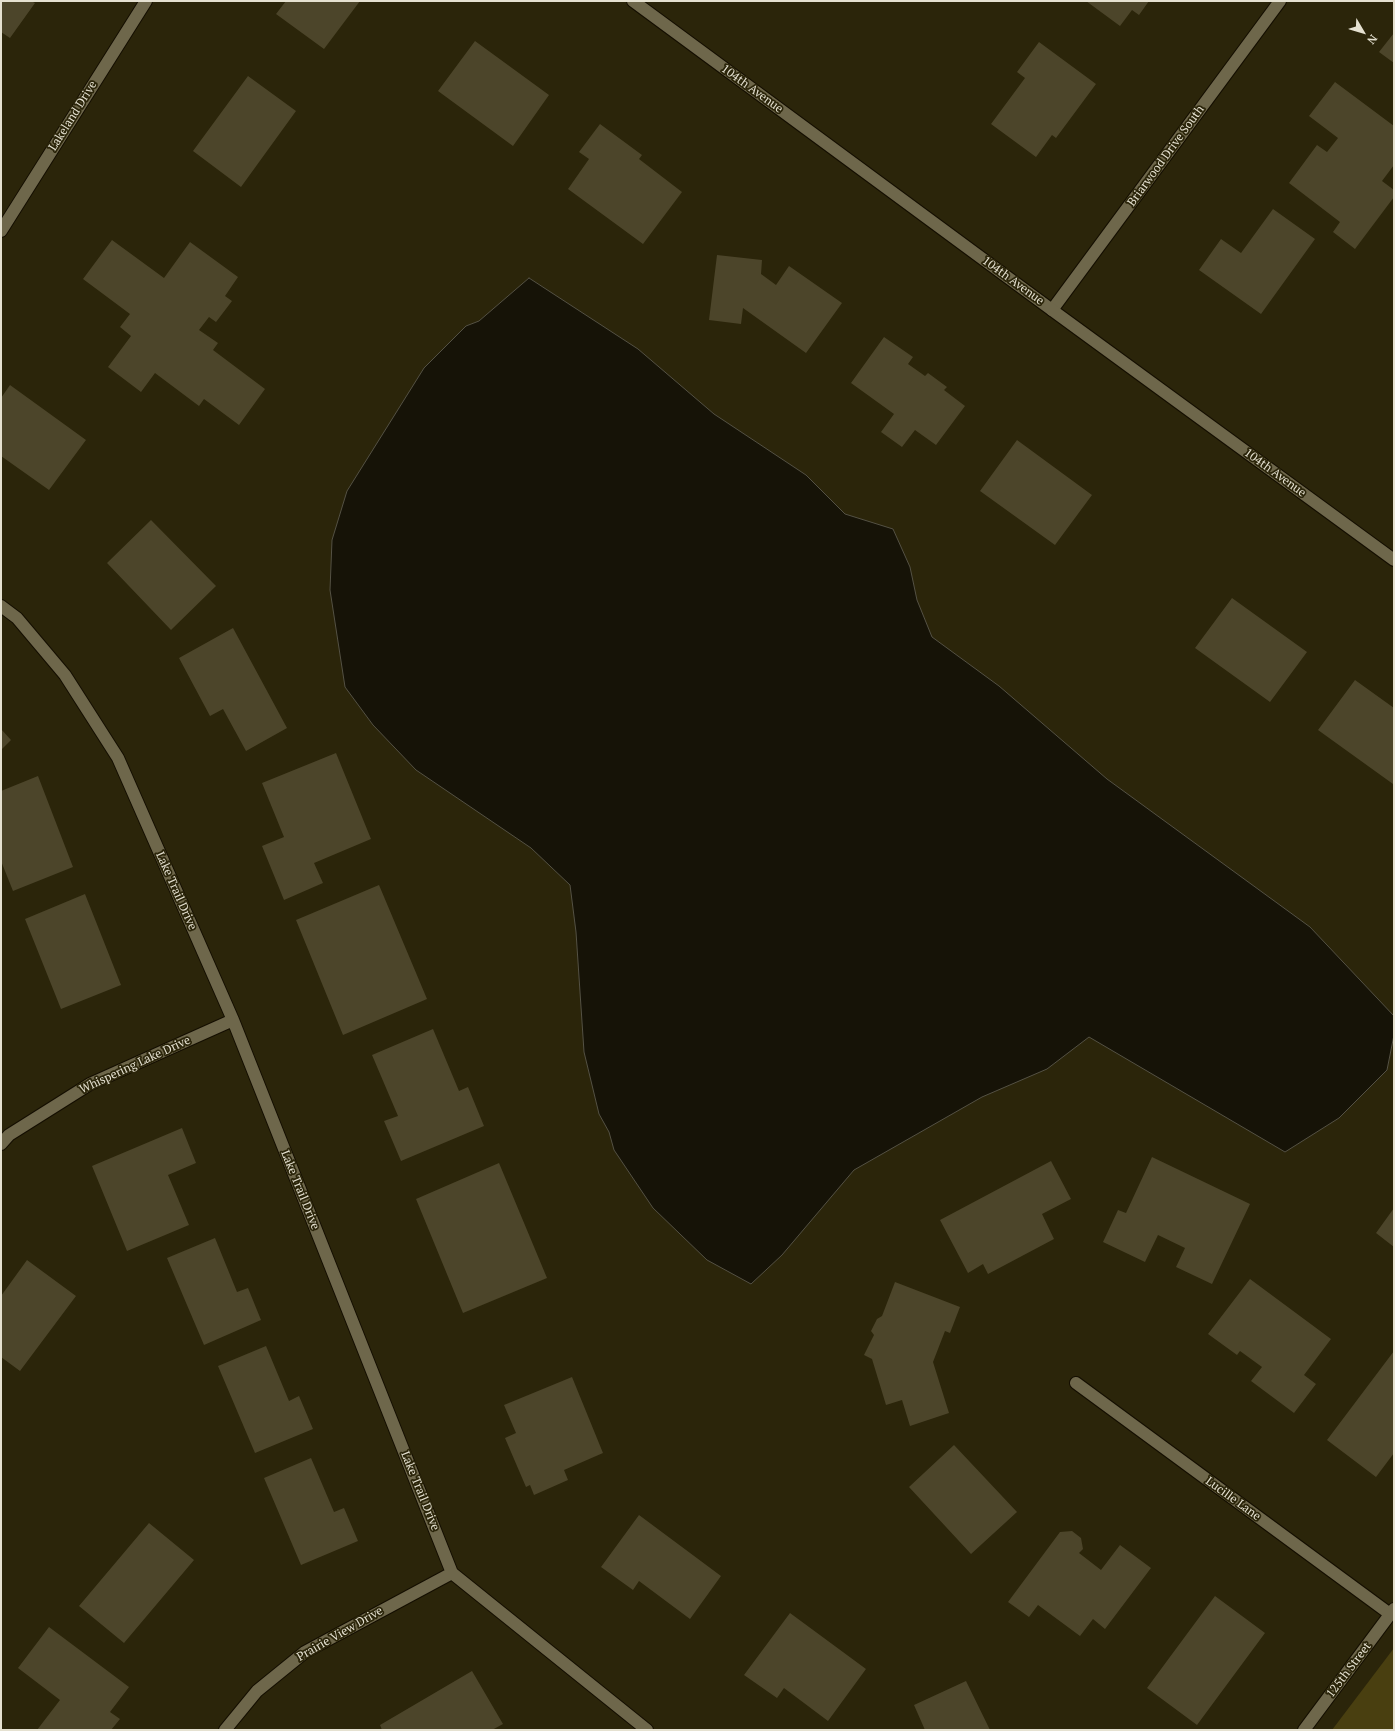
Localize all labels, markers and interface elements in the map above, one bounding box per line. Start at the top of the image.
north arrow [1343,12,1383,52]
text: N [1364,32,1381,47]
street label: 104th Avenue [718,62,786,116]
street label: Lakeland Drive [46,78,100,154]
street label: Briarwood Drive South [1125,103,1207,209]
street label: 104th Avenue [979,254,1047,308]
street label: 104th Avenue [1241,446,1309,500]
street label: Lake Trail Drive [152,850,200,932]
street label: Whispering Lake Drive [77,1033,193,1097]
street label: Lake Trail Drive [278,1148,322,1232]
street label: Lake Trail Drive [398,1449,442,1533]
street label: Lucille Lane [1203,1474,1263,1524]
street label: Prairie View Drive [295,1604,385,1664]
street label: 125th Street [1324,1639,1374,1701]

